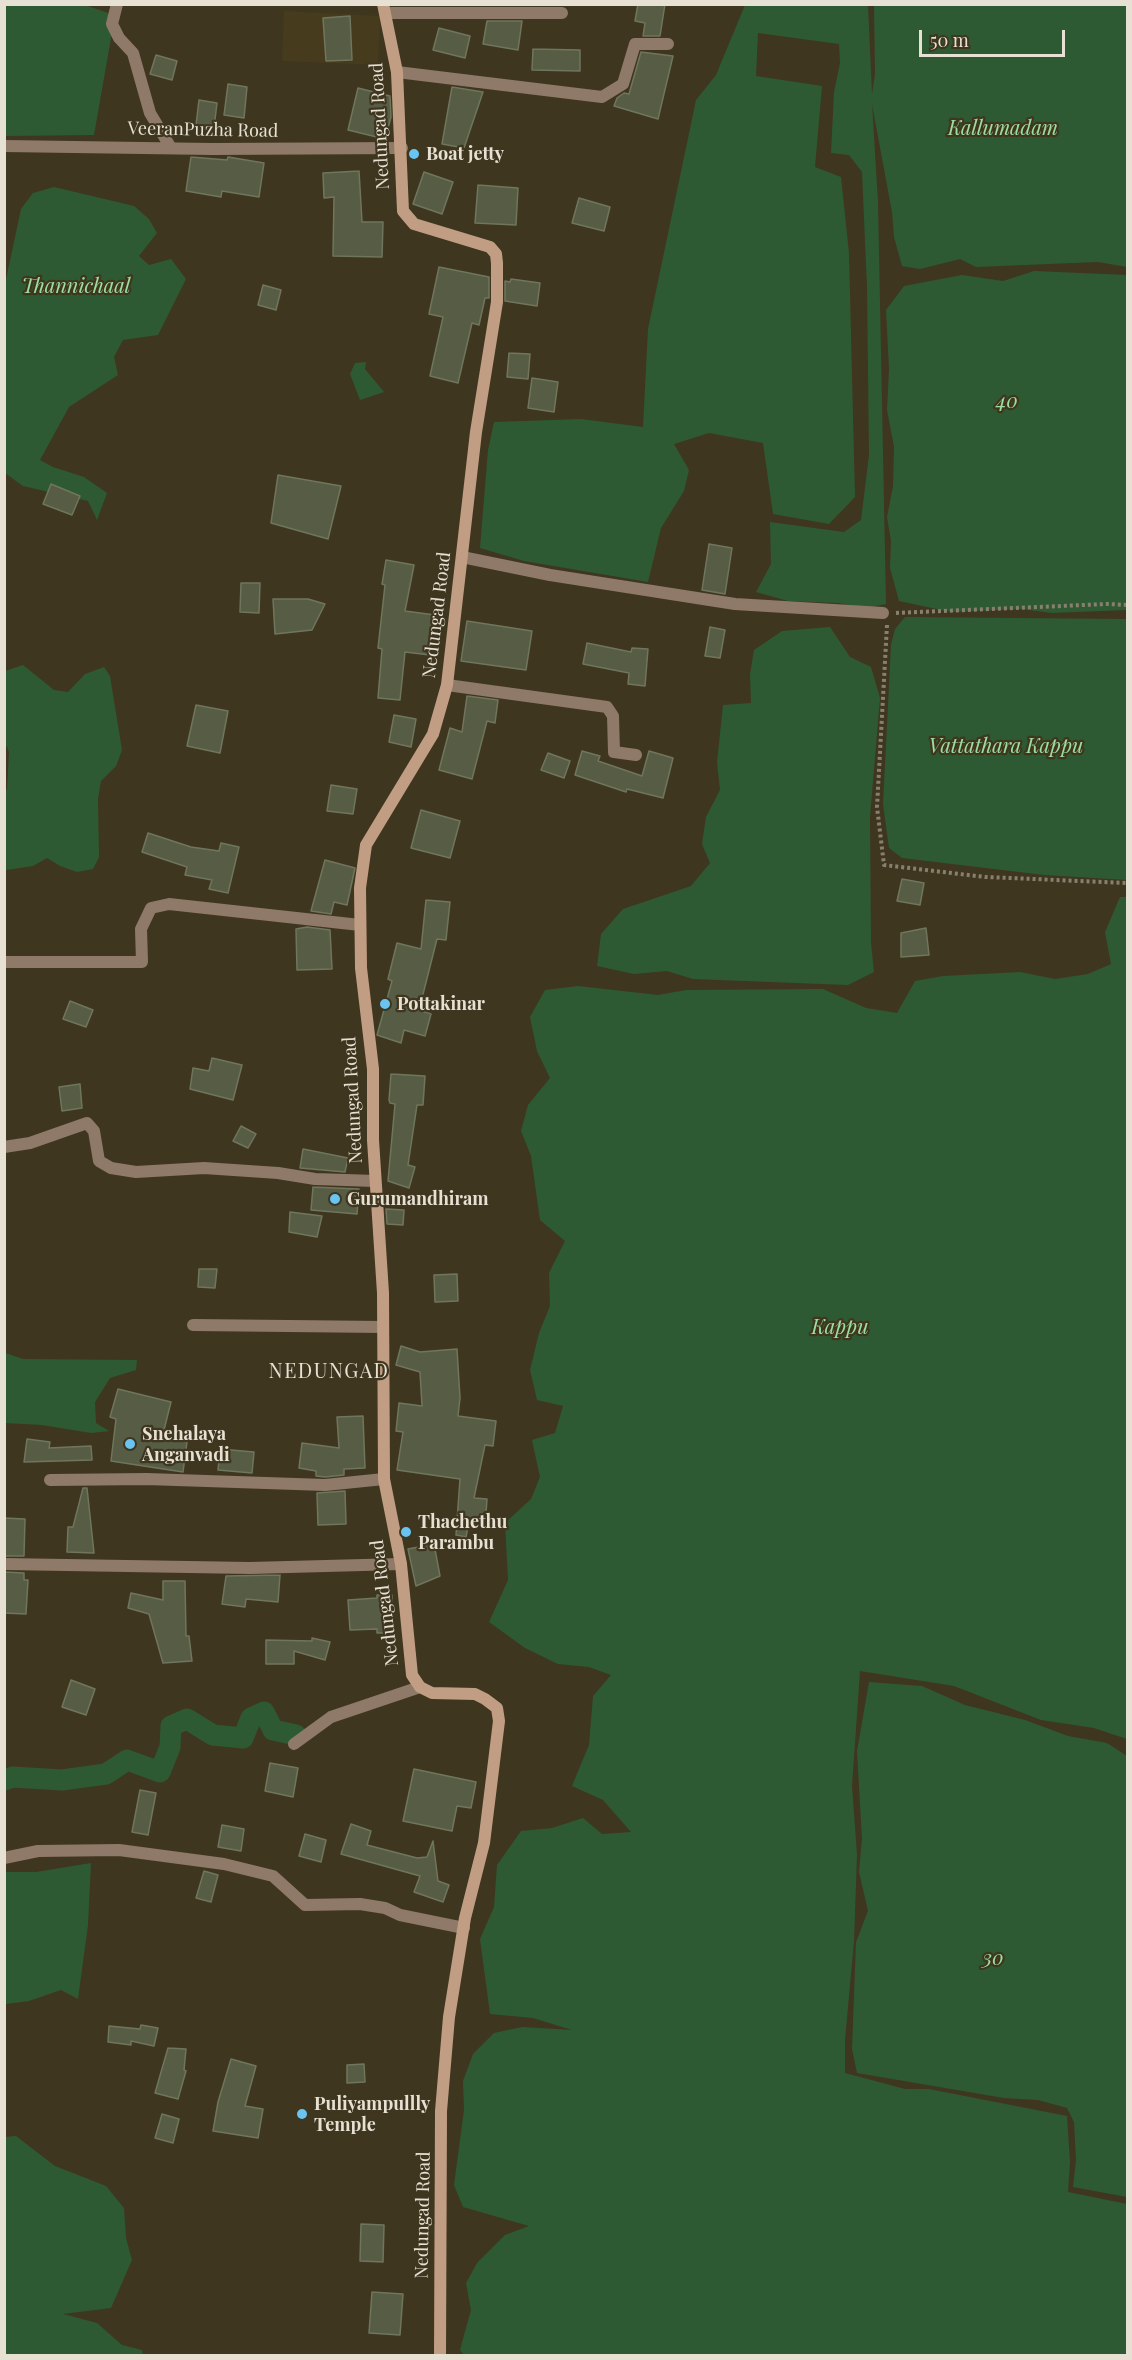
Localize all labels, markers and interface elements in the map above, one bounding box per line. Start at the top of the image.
scale bar [922,18,1068,56]
text: 50 m [930,28,969,52]
street label: Nedungad Road [366,62,394,190]
water label: Kallumadam [948,117,1058,141]
street label: VeeranPuzha Road [127,118,279,142]
place label: Boat jetty [426,143,504,165]
marker: Boat jetty [407,147,421,161]
water label: Thannichaal [22,275,130,299]
water label: 40 [996,390,1018,414]
street label: Nedungad Road [419,551,455,679]
water label: Vattathara Kappu [929,735,1083,759]
place label: Pottakinar [397,993,485,1015]
marker: Pottakinar [378,997,392,1011]
street label: Nedungad Road [339,1036,367,1164]
place label: Gurumandhiram [347,1188,489,1210]
marker: Gurumandhiram [328,1192,342,1206]
water label: Kappu [812,1316,868,1340]
district label: NEDUNGAD [269,1360,389,1384]
place label: Snehalaya Anganvadi [142,1423,230,1466]
marker: Snehalaya Anganvadi [123,1437,137,1451]
place label: Thachethu Parambu [418,1511,507,1553]
marker: Thachethu Parambu [399,1525,413,1539]
street label: Nedungad Road [367,1539,403,1667]
water label: 30 [983,1947,1003,1971]
place label: Puliyampullly Temple [314,2093,430,2136]
marker: Puliyampullly Temple [295,2107,309,2121]
street label: Nedungad Road [411,2151,435,2279]

